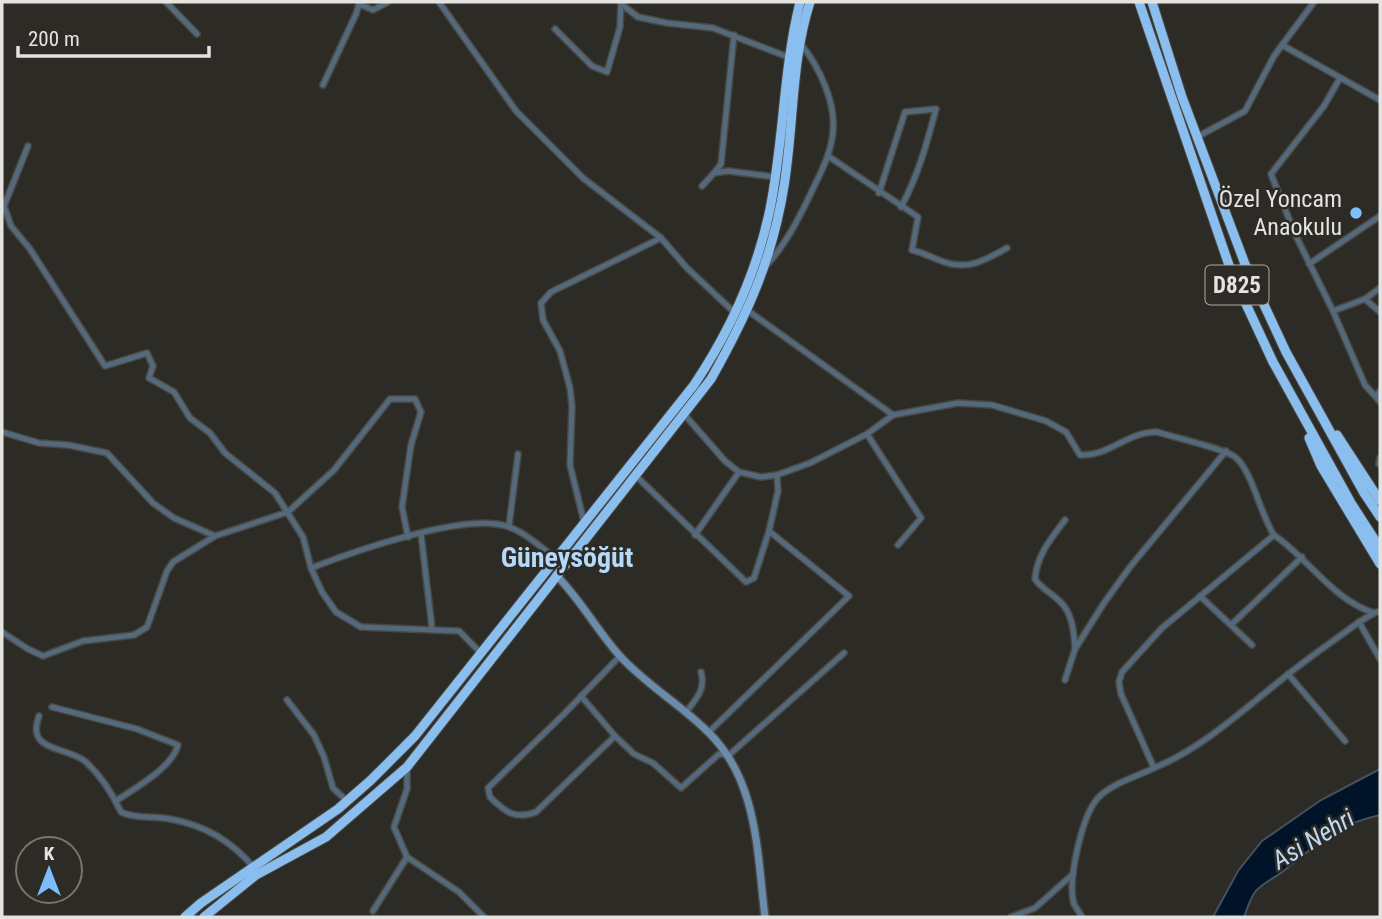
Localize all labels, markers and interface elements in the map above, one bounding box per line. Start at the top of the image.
scale bar [18,14,208,58]
text: 200 m [28,27,80,51]
place label: Özel Yoncam Anaokulu [1219,185,1342,241]
marker: Özel Yoncam Anaokulu [1348,205,1364,221]
road number: D825 [1206,266,1268,304]
district label: Güneysöğüt [501,541,633,574]
water label: Asi Nehri [1265,803,1360,876]
north arrow [14,835,84,905]
text: K [44,842,55,865]

